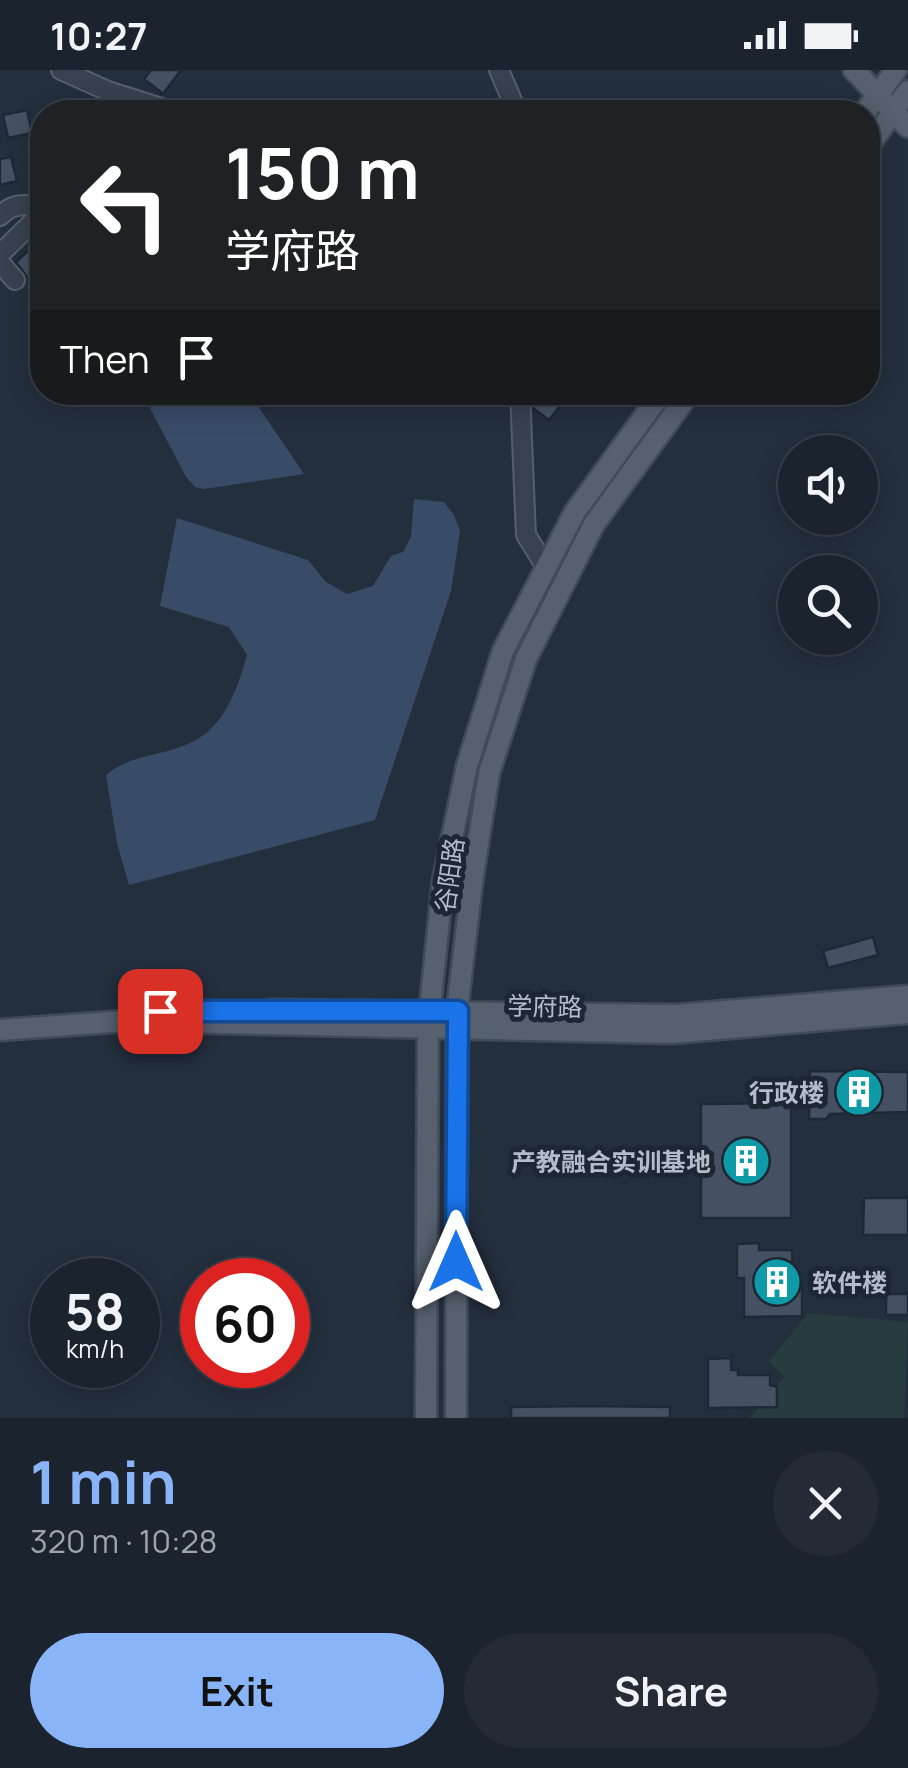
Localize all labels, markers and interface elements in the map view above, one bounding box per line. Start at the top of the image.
text: 10:27 [50,9,148,61]
text: 150 m [225,124,420,220]
icon: left [60,140,190,270]
text: 学府路 [225,219,360,281]
icon: arrive [169,330,224,385]
text: Then [60,332,149,384]
map controls [778,435,878,655]
button: sound [778,435,878,535]
button: search [778,555,878,655]
street label: 谷阳路 [426,835,472,915]
pin [118,969,203,1054]
icon: arrive [133,984,188,1039]
street label: 学府路 [507,988,583,1024]
building icon: 行政楼 [833,1066,885,1118]
place label: 行政楼 [749,1075,824,1110]
building icon: 产教融合实训基地 [720,1135,772,1187]
place label: 产教融合实训基地 [511,1144,711,1179]
position arrow [404,1210,508,1314]
building icon: 软件楼 [751,1256,803,1308]
speed limit sign: 60 [180,1258,310,1388]
place label: 软件楼 [812,1265,887,1300]
text: 58 [65,1277,125,1345]
text: km/h [66,1331,124,1366]
text: 1 min [30,1440,177,1522]
button: close [773,1451,878,1556]
text: 320 m · 10:28 [30,1519,217,1563]
button: Exit [30,1633,444,1748]
button: Share [464,1633,878,1748]

